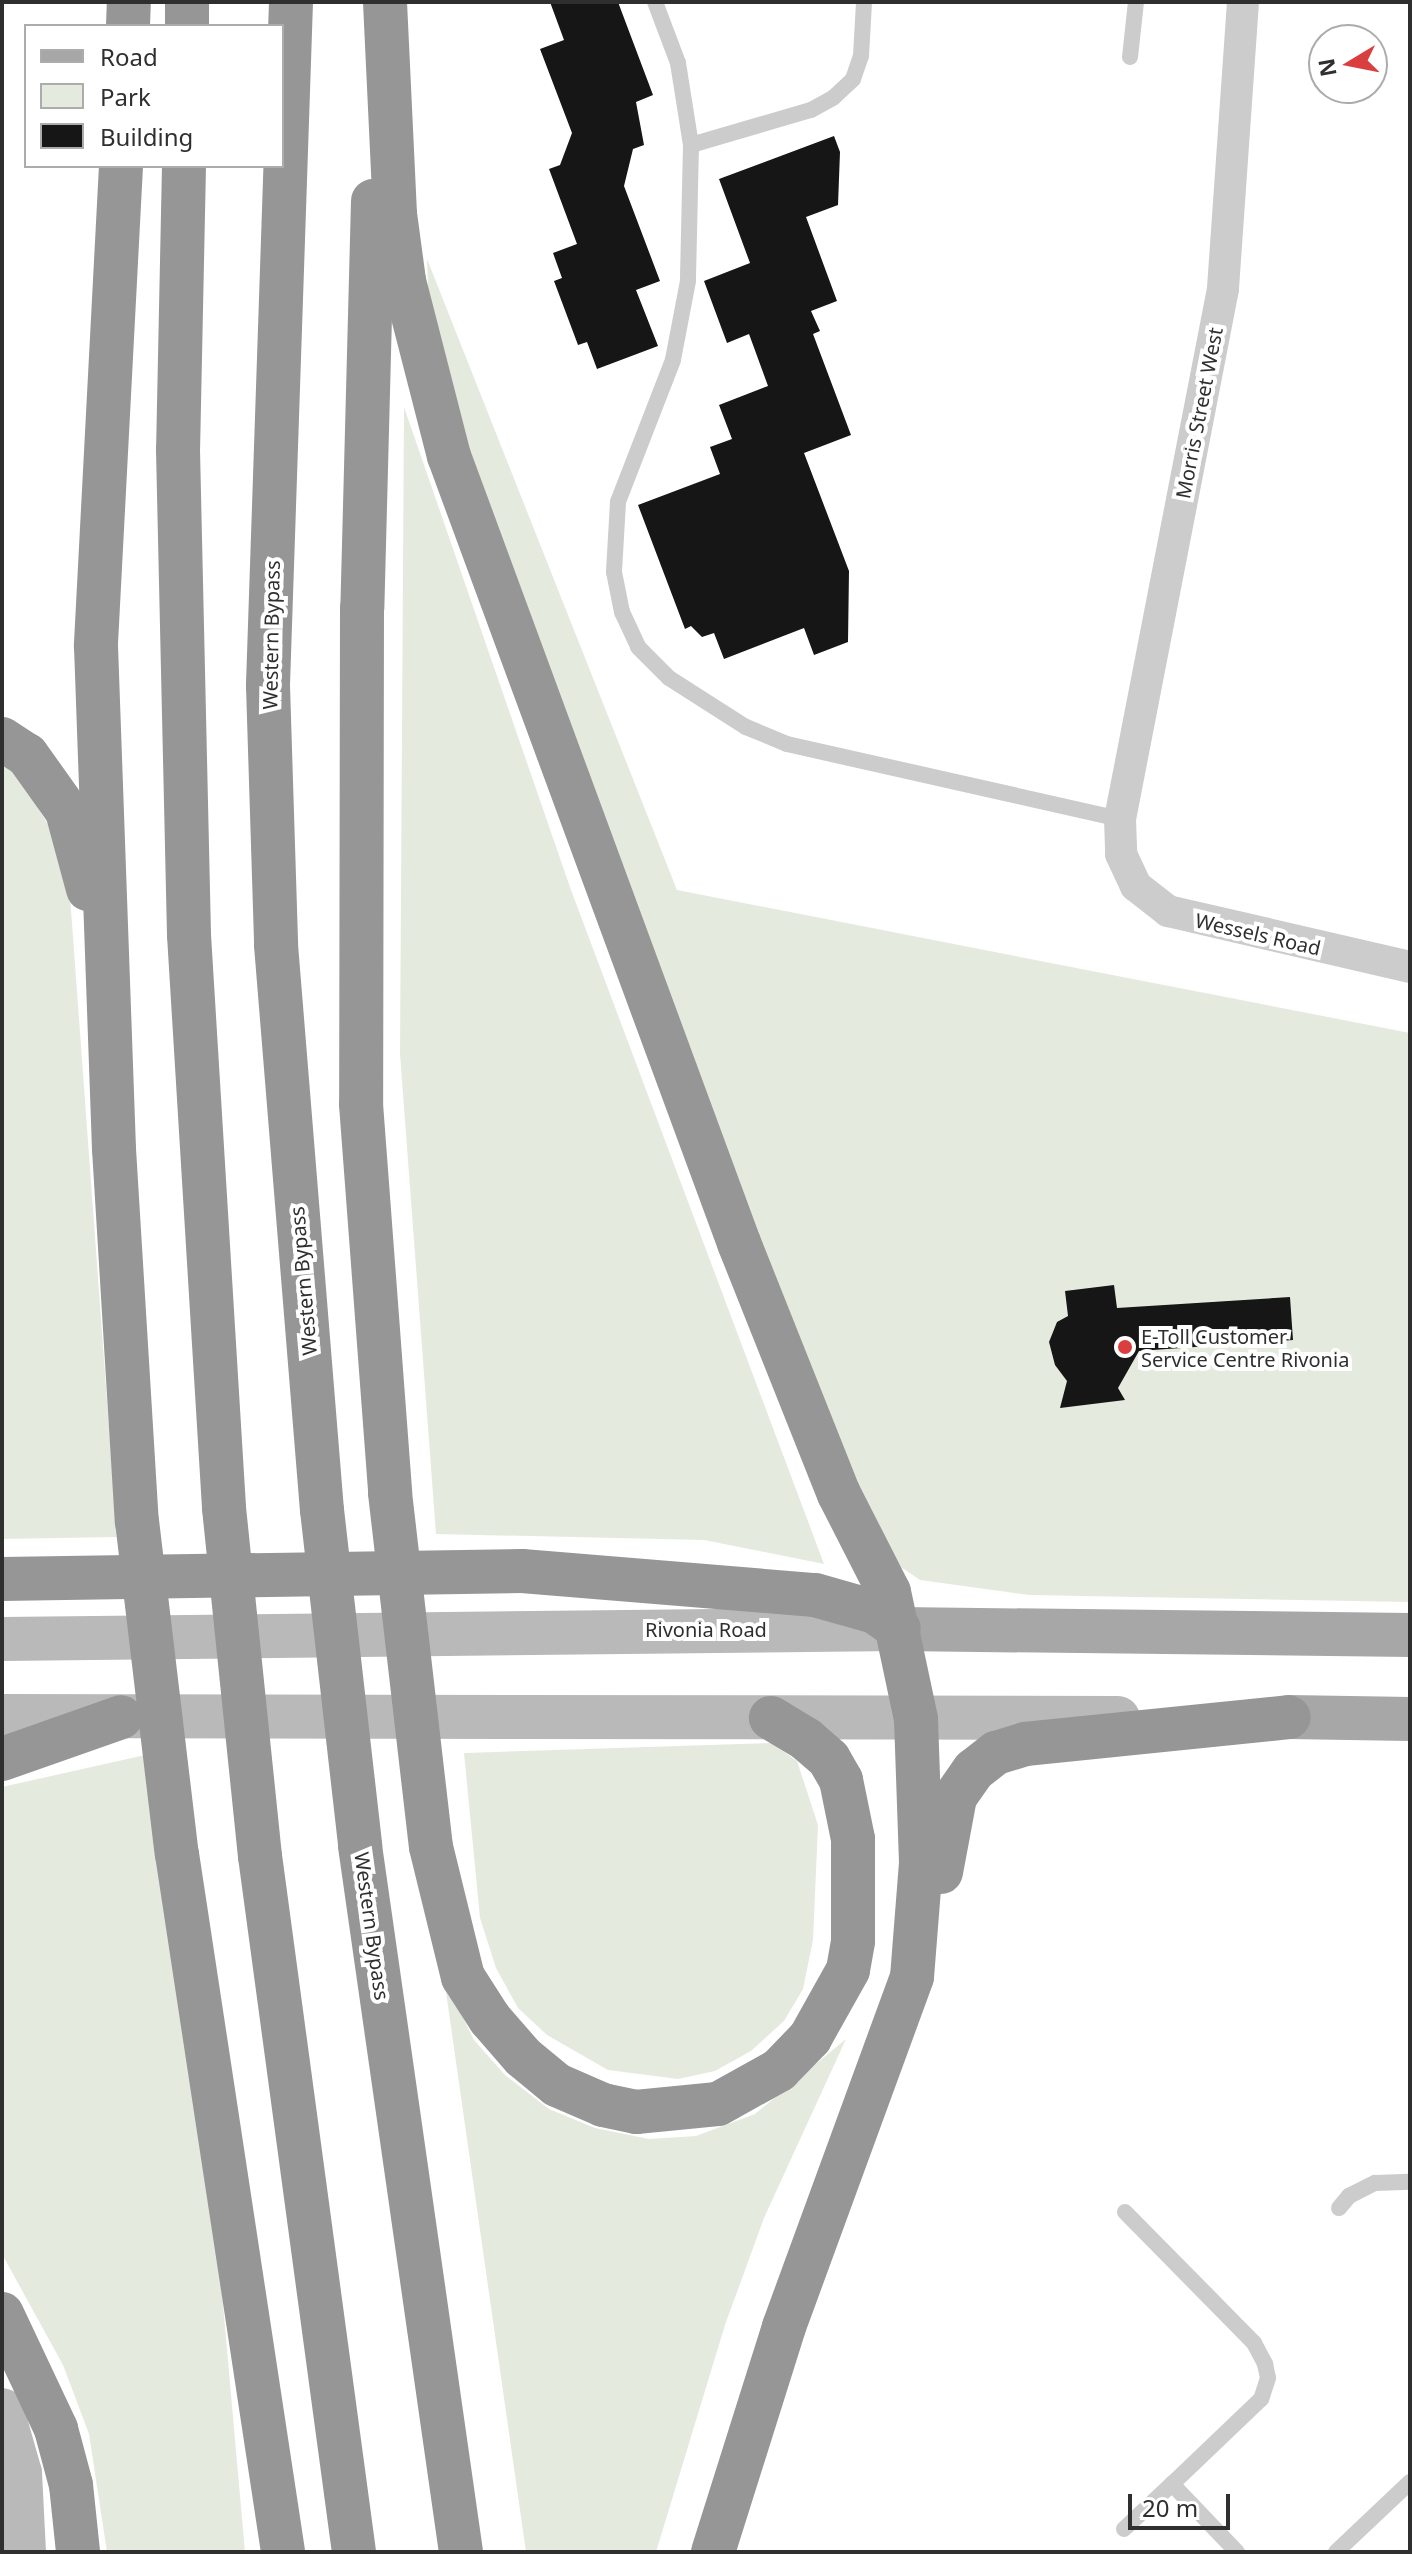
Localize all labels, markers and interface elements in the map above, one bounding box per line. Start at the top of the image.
legend [24,24,284,168]
north arrow [1308,24,1388,104]
text: Road [100,40,158,73]
text: N [1310,56,1343,79]
text: Park [100,80,151,113]
text: Building [100,120,193,153]
street label: Morris Street West [1171,325,1227,501]
street label: Western Bypass [258,560,284,710]
street label: Wessels Road [1193,908,1323,960]
street label: Western Bypass [285,1206,321,1356]
place label: E-Toll Customer Service Centre Rivonia [1141,1324,1349,1371]
marker: E-Toll Customer Service Centre Rivonia [1116,1338,1134,1356]
street label: Rivonia Road [645,1617,767,1641]
street label: Western Bypass [350,1850,394,2002]
scale bar [1132,2478,1234,2528]
text: 20 m [1142,2491,1198,2524]

